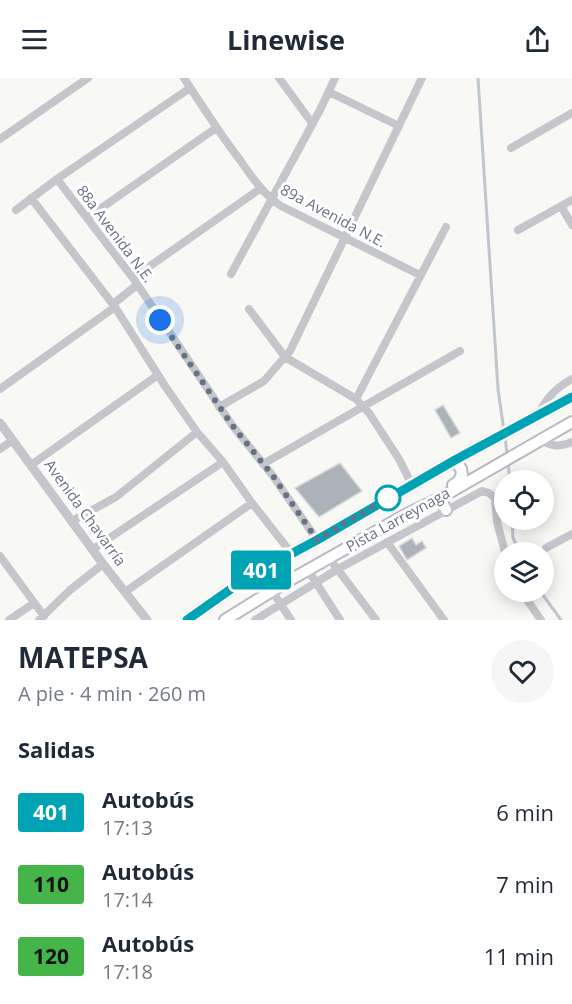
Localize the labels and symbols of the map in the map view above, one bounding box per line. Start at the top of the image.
street label: 89a Avenida N.E. [277,179,390,251]
street label: 88a Avenida N.E. [73,181,159,286]
your location [145,305,175,335]
street label: Avenida Chavarría [40,455,131,570]
street label: Pista Larreynaga [342,482,453,556]
unlabelled marker [375,485,401,511]
line badge: 401 [226,550,296,590]

